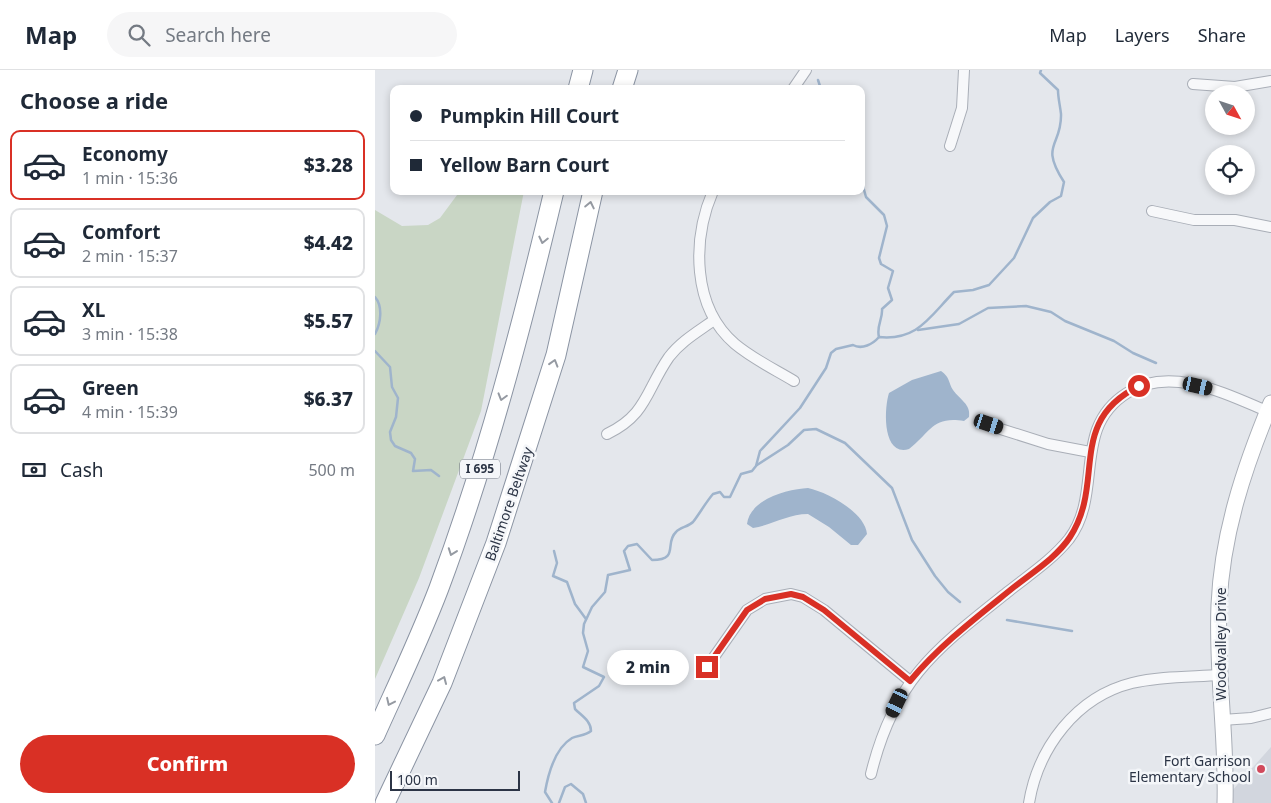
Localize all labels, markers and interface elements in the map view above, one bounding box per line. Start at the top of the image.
search box [107,12,457,57]
text: Map [25,18,77,51]
icon: search [125,21,153,49]
text: Search here [165,22,271,48]
text: Map [1049,23,1087,47]
text: Layers [1115,23,1170,47]
text: Share [1198,23,1246,47]
text: Choose a ride [20,85,168,115]
north arrow [1205,85,1255,135]
map controls [1205,85,1255,195]
text: Pumpkin Hill Court [440,103,619,129]
text: Economy [82,141,168,167]
icon: car [22,143,67,188]
button: locate [1205,145,1255,195]
text: $3.28 [304,152,353,178]
text: Yellow Barn Court [440,152,609,178]
text: 1 min · 15:36 [82,167,178,189]
one-way arrow [584,200,595,209]
text: Comfort [82,219,161,245]
icon: car [22,221,67,266]
text: $4.42 [304,230,353,256]
one-way arrow [538,235,549,244]
text: 2 min · 15:37 [82,245,178,267]
text: XL [82,297,105,323]
icon: car [22,299,67,344]
text: $5.57 [304,308,353,334]
text: 3 min · 15:38 [82,323,178,345]
one-way arrow [548,360,558,368]
text: Green [82,375,139,401]
route start [1128,375,1150,397]
car [1181,375,1214,397]
icon: car [22,377,67,422]
text: $6.37 [304,386,353,412]
one-way arrow [498,393,508,401]
text: 4 min · 15:39 [82,401,178,423]
car [972,412,1005,436]
street label: Baltimore Beltway [480,443,537,563]
icon: cash [20,456,48,484]
text: Cash [60,457,104,483]
text: 500 m [308,459,355,481]
road number: I 695 [460,459,500,478]
one-way arrow [448,547,458,555]
street label: Woodvalley Drive [1211,587,1230,701]
callout: 2 min [607,650,689,684]
text: 2 min [626,656,670,678]
route end [696,656,718,678]
one-way arrow [437,676,447,685]
car [883,686,910,720]
one-way arrow [386,697,397,706]
button: Confirm [20,735,355,793]
place label: Fort Garrison Elementary School [1129,751,1251,786]
marker: Fort Garrison Elementary School [1255,763,1267,775]
scale bar [390,768,520,791]
text: 100 m [397,770,438,789]

